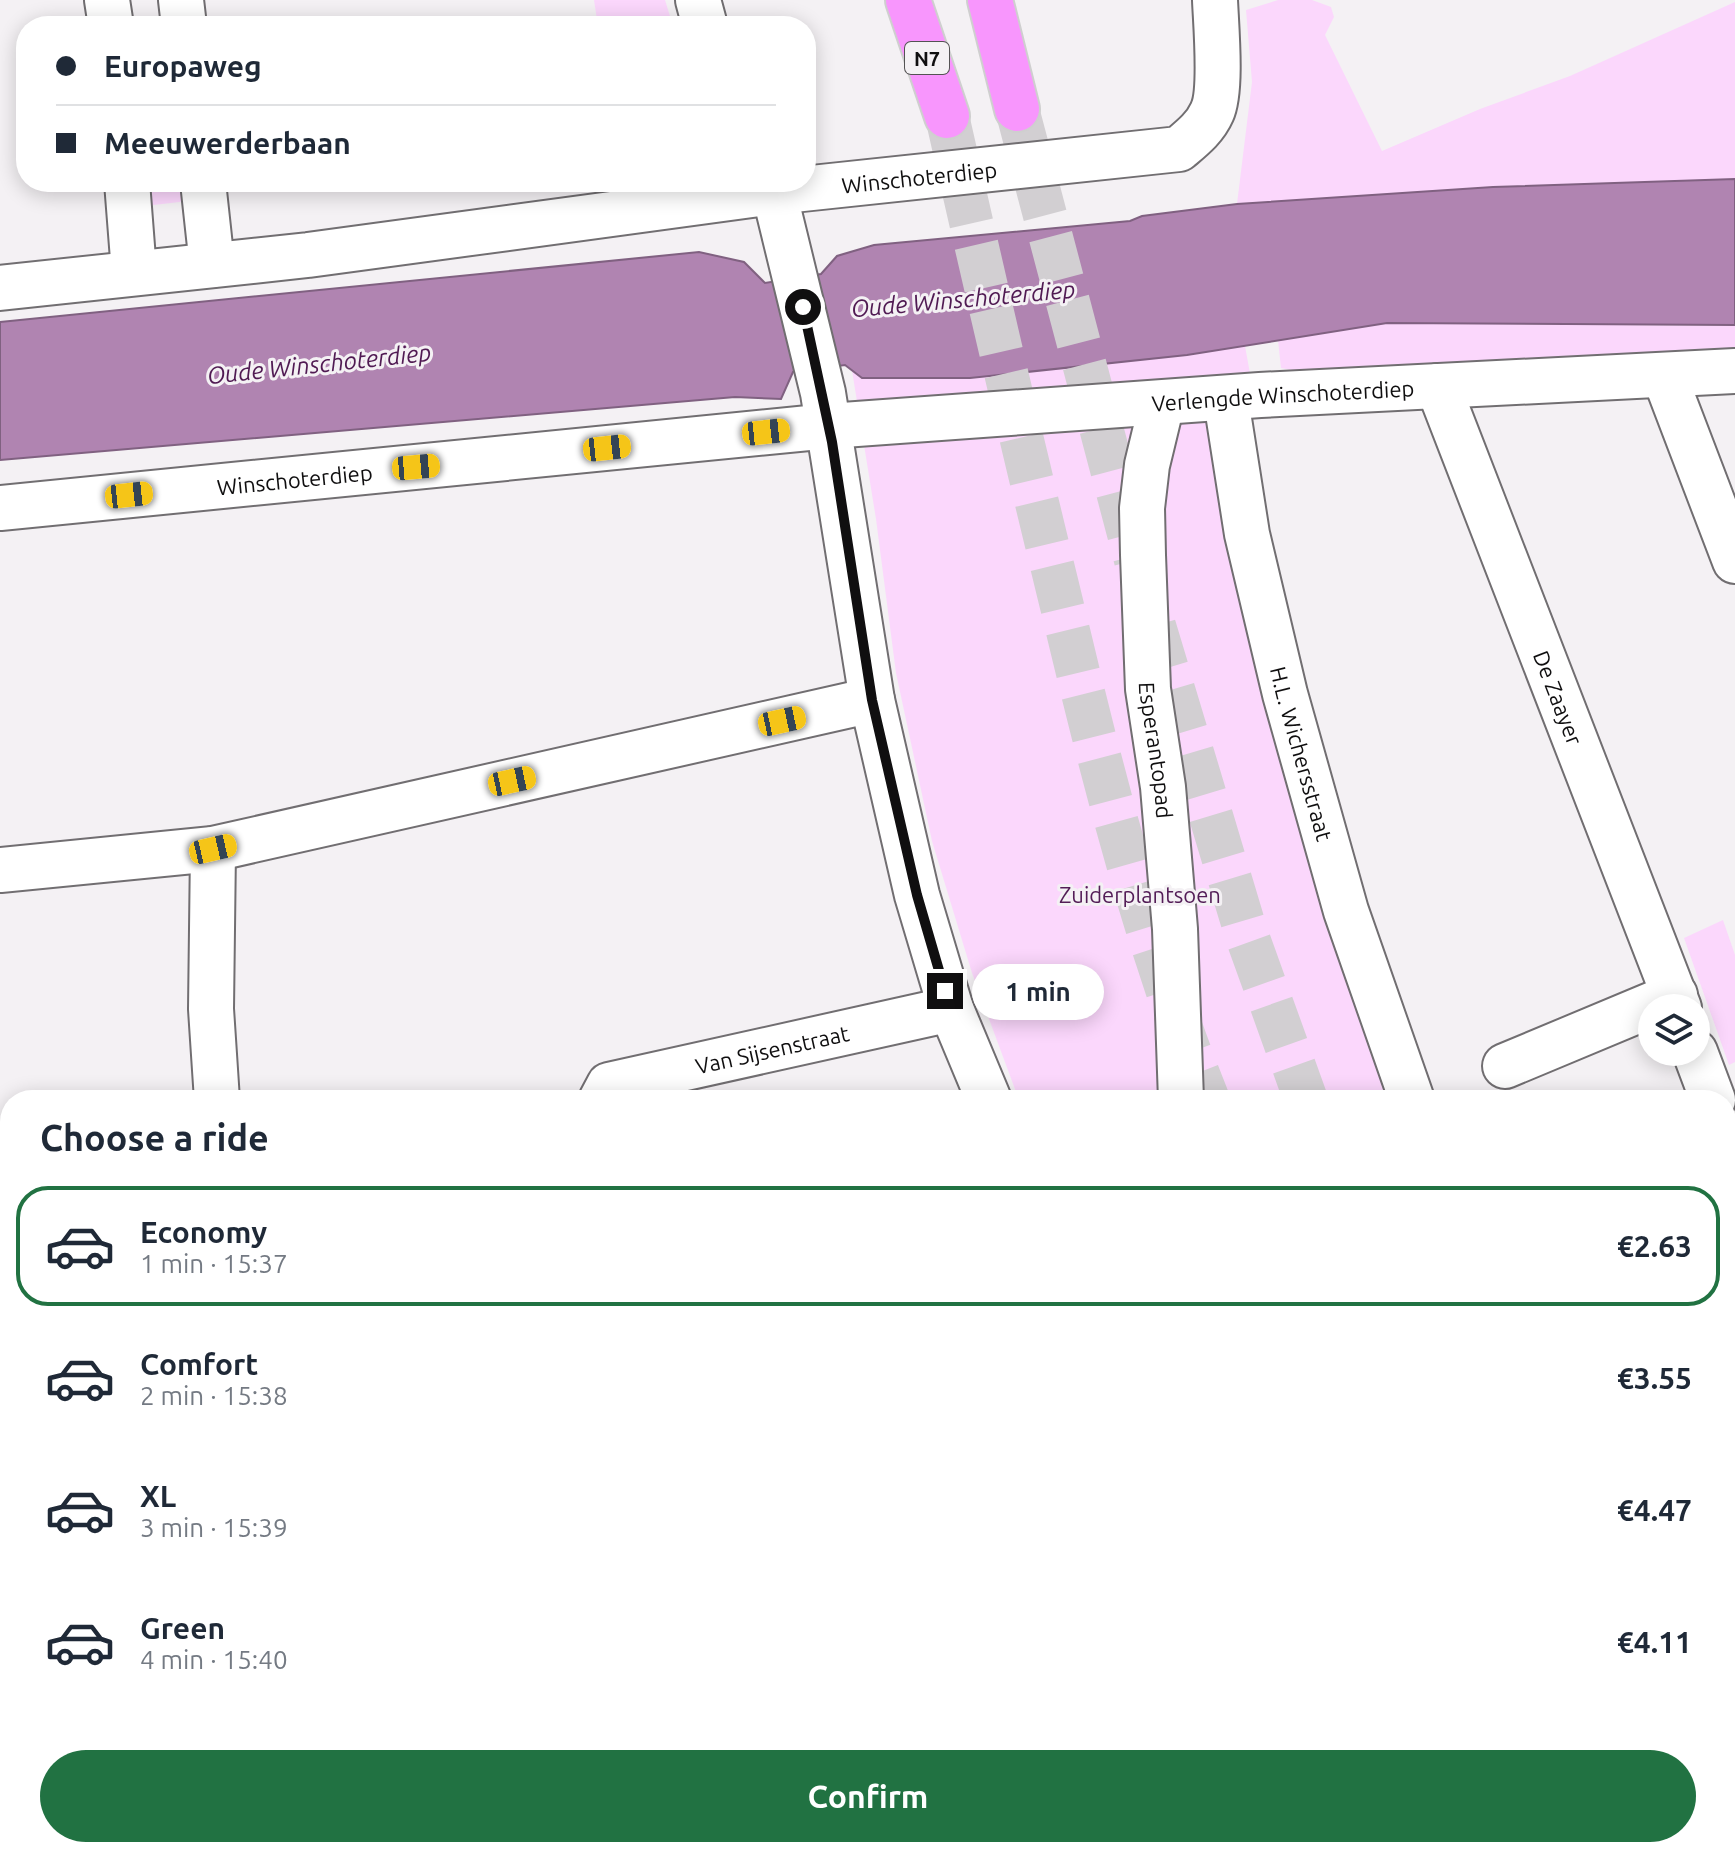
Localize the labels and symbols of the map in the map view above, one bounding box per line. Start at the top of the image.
road number: N7 [905,42,949,74]
street label: Winschoterdiep [840,156,998,197]
water label: Oude Winschoterdiep [850,276,1076,322]
route start [785,289,821,325]
water label: Oude Winschoterdiep [206,339,432,389]
street label: Verlengde Winschoterdiep [1151,375,1415,415]
car [741,418,791,446]
car [582,434,632,462]
car [391,453,441,481]
street label: Winschoterdiep [216,459,374,499]
car [104,481,154,509]
street label: De Zaayer [1529,647,1588,749]
street label: H.L. Wichersstraat [1266,664,1338,844]
street label: Esperantopad [1135,682,1178,819]
car [756,704,808,738]
car [486,764,538,798]
car [187,832,239,866]
park label: Zuiderplantsoen [1059,882,1221,907]
callout: 1 min [973,963,1105,1019]
route end [927,973,963,1009]
street label: Van Sijsenstraat [693,1019,852,1078]

